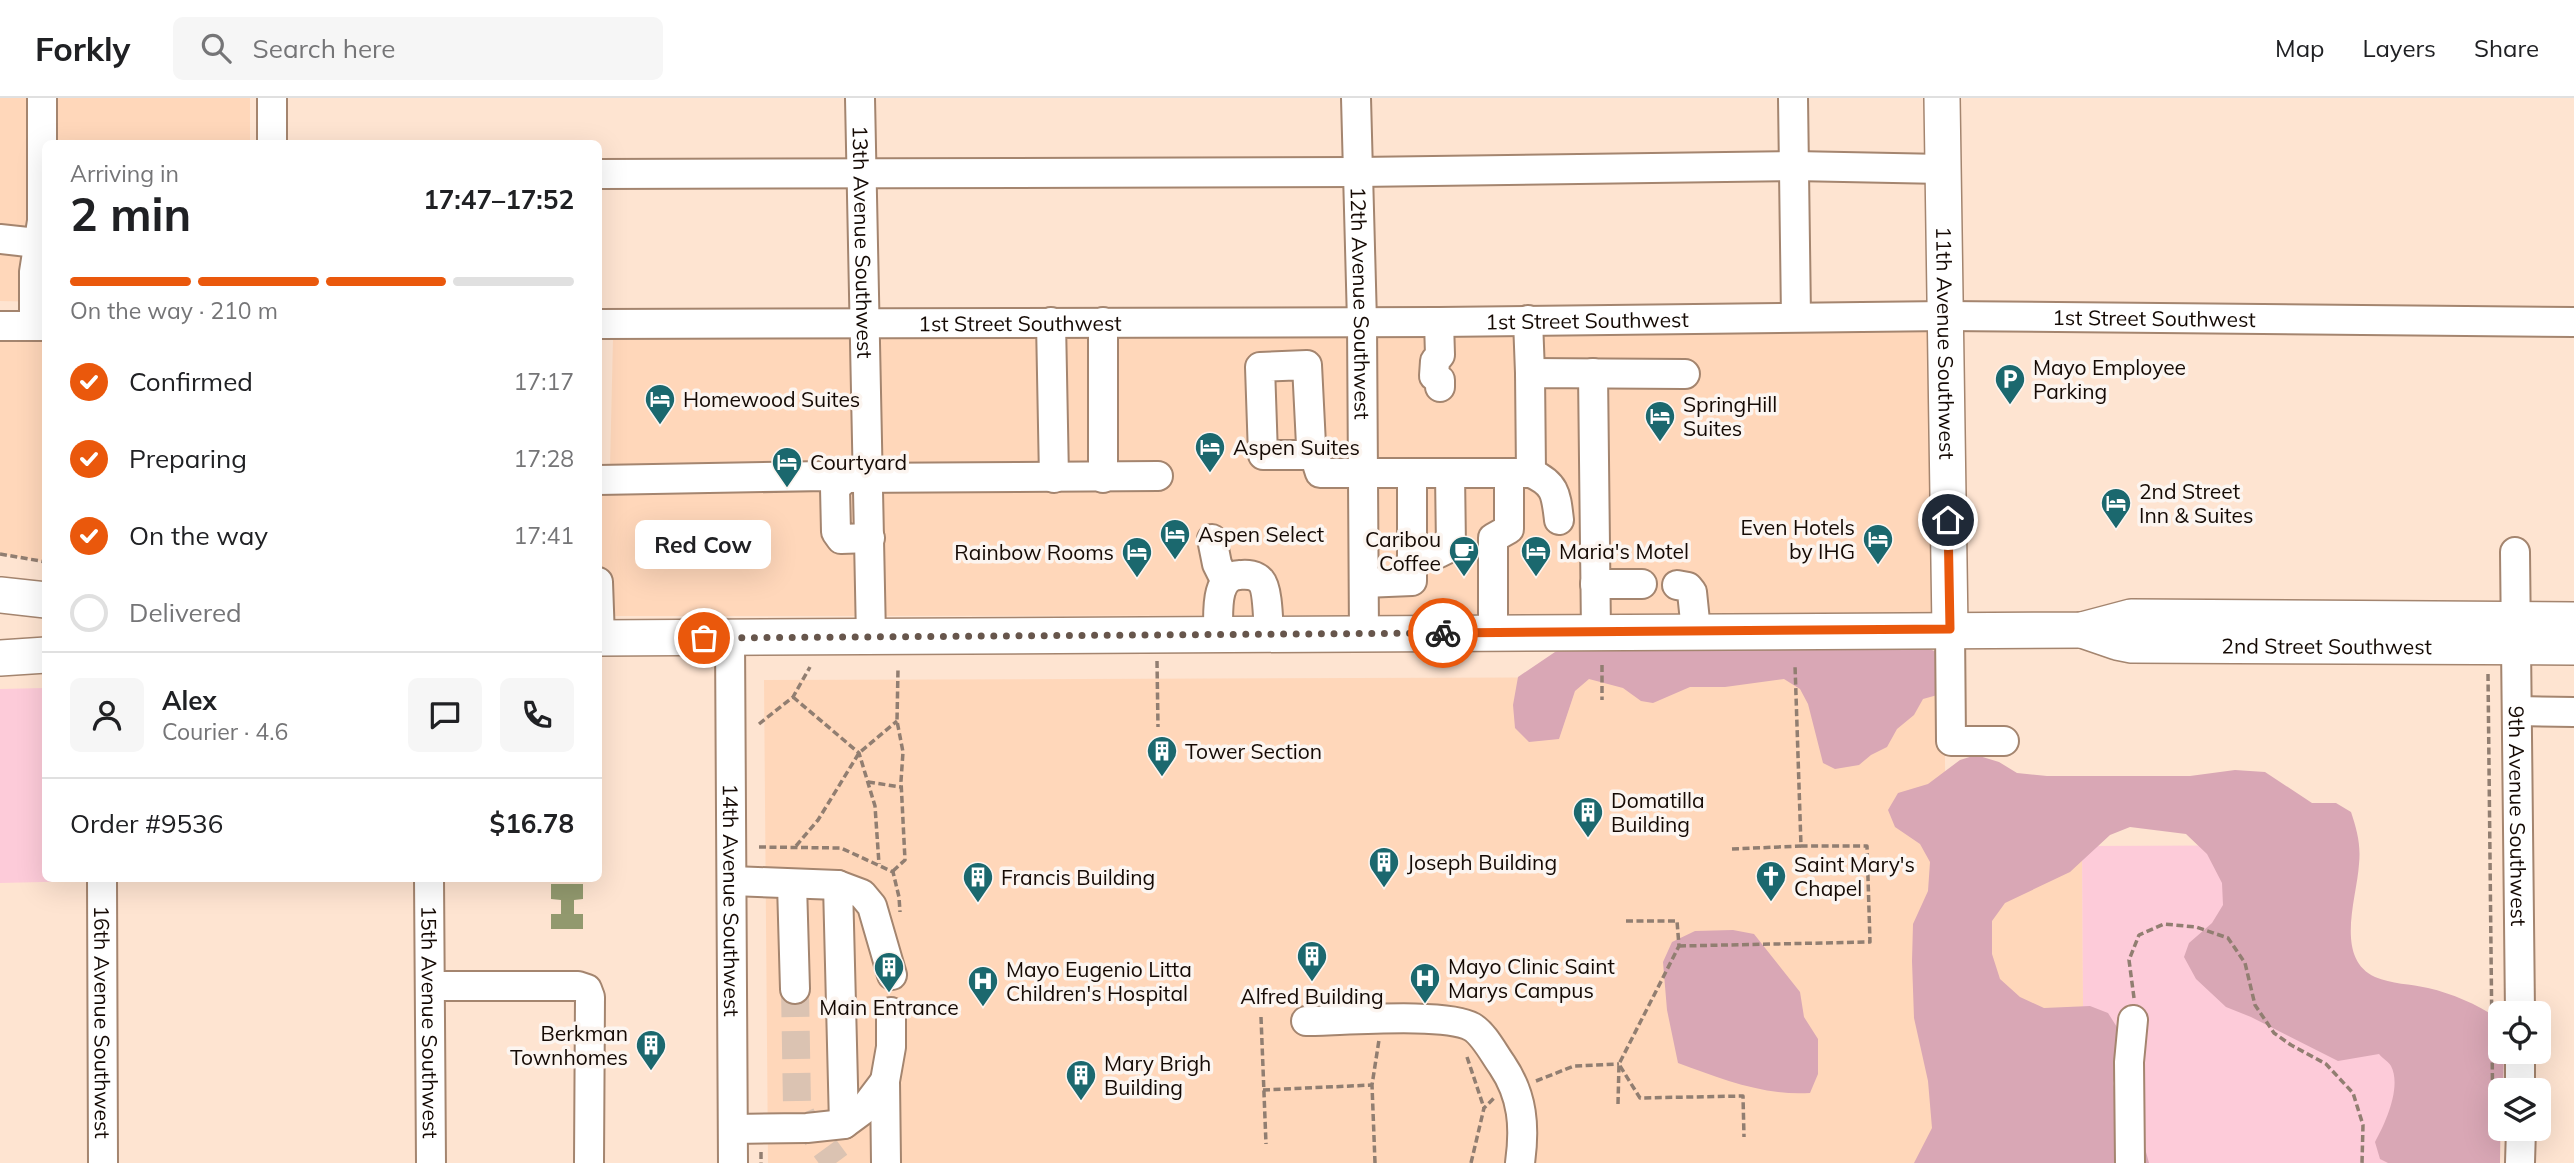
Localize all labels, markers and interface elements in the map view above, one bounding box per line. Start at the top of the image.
search box [173,17,663,80]
text: Forkly [35,28,131,69]
icon: search [197,29,235,67]
text: Search here [253,32,395,65]
text: Map [2275,33,2324,63]
text: Layers [2362,33,2436,63]
text: Share [2474,33,2539,63]
street label: 13th Avenue Southwest [848,125,878,359]
text: Arriving in [70,159,179,188]
text: 17:47–17:52 [423,183,574,216]
text: 2 min [70,185,191,243]
street label: 12th Avenue Southwest [1345,186,1376,420]
street label: 11th Avenue Southwest [1931,226,1960,460]
text: On the way · 210 m [70,296,278,325]
street label: 1st Street Southwest [2052,304,2256,332]
street label: 1st Street Southwest [1485,306,1689,334]
street label: 1st Street Southwest [918,310,1122,336]
place label: Mayo Employee Parking [2033,354,2186,404]
parking icon: Mayo Employee Parking [1993,362,2027,406]
icon: check [70,363,108,401]
text: Confirmed [129,365,253,398]
text: 17:17 [514,367,574,396]
hotel icon: Homewood Suites [643,382,677,426]
place label: Homewood Suites [683,386,860,412]
place label: SpringHill Suites [1683,391,1777,441]
hotel icon: SpringHill Suites [1643,399,1677,443]
hotel icon: Aspen Suites [1193,430,1227,474]
place label: Aspen Suites [1233,434,1360,460]
icon: check [70,440,108,478]
text: Preparing [129,442,247,475]
text: 17:28 [514,444,574,473]
hotel icon: Courtyard [770,445,804,489]
place label: Courtyard [810,449,907,475]
place label: 2nd Street Inn & Suites [2139,478,2253,528]
hotel icon: 2nd Street Inn & Suites [2099,486,2133,530]
pin [1918,490,1978,550]
icon: home [1929,501,1967,539]
place label: Even Hotels by IHG [1741,514,1855,564]
icon: check [70,517,108,555]
hotel icon: Aspen Select [1158,517,1192,561]
text: On the way [129,519,268,552]
callout: Red Cow [636,519,772,568]
text: 17:41 [514,521,574,550]
place label: Aspen Select [1198,521,1324,547]
hotel icon: Even Hotels by IHG [1861,522,1895,566]
place label: Caribou Coffee [1365,526,1441,576]
text: Red Cow [654,530,752,559]
cafe icon: Caribou Coffee [1447,534,1481,578]
hotel icon: Maria's Motel [1519,534,1553,578]
hotel icon: Rainbow Rooms [1120,535,1154,579]
place label: Maria's Motel [1559,538,1689,564]
place label: Rainbow Rooms [954,539,1114,565]
text: Delivered [129,596,242,629]
courier [1408,598,1478,668]
pin [674,608,734,668]
icon: bike [1424,614,1462,652]
icon: bag [685,619,723,657]
street label: 2nd Street Southwest [2221,632,2432,659]
button: person [70,678,144,752]
button: chat [408,678,482,752]
button: phone [500,678,574,752]
text: Alex [162,684,217,717]
street label: 9th Avenue Southwest [2504,706,2532,926]
text: Courier · 4.6 [162,717,288,746]
building icon: Tower Section [1145,734,1179,778]
place label: Tower Section [1185,738,1322,764]
street label: 14th Avenue Southwest [718,783,745,1017]
place label: Domatilla Building [1611,787,1705,837]
building icon: Domatilla Building [1571,795,1605,839]
text: Order #9536 [70,807,223,840]
text: $16.78 [490,807,574,840]
building icon: Joseph Building [1367,845,1401,889]
place label: Joseph Building [1407,849,1557,875]
place label: Saint Mary's Chapel [1794,851,1915,901]
church icon: Saint Mary's Chapel [1754,859,1788,903]
building icon: Francis Building [961,860,995,904]
place label: Francis Building [1001,864,1155,890]
street label: 16th Avenue Southwest [89,905,116,1139]
street label: 15th Avenue Southwest [416,905,444,1139]
building icon: Alfred Building [1295,939,1329,983]
building icon: Main Entrance [872,950,906,994]
place label: Mayo Clinic Saint Marys Campus [1448,953,1615,1003]
place label: Mayo Eugenio Litta Children's Hospital [1006,956,1192,1006]
hospital icon: Mayo Clinic Saint Marys Campus [1408,961,1442,1005]
hospital icon: Mayo Eugenio Litta Children's Hospital [966,964,1000,1008]
place label: Alfred Building [1240,983,1384,1009]
place label: Main Entrance [819,994,959,1020]
map controls [2488,1001,2551,1141]
button: locate [2488,1001,2551,1064]
place label: Berkman Townhomes [510,1020,628,1070]
building icon: Berkman Townhomes [634,1028,668,1072]
place label: Mary Brigh Building [1104,1050,1211,1100]
building icon: Mary Brigh Building [1064,1058,1098,1102]
button: layers [2488,1078,2551,1141]

